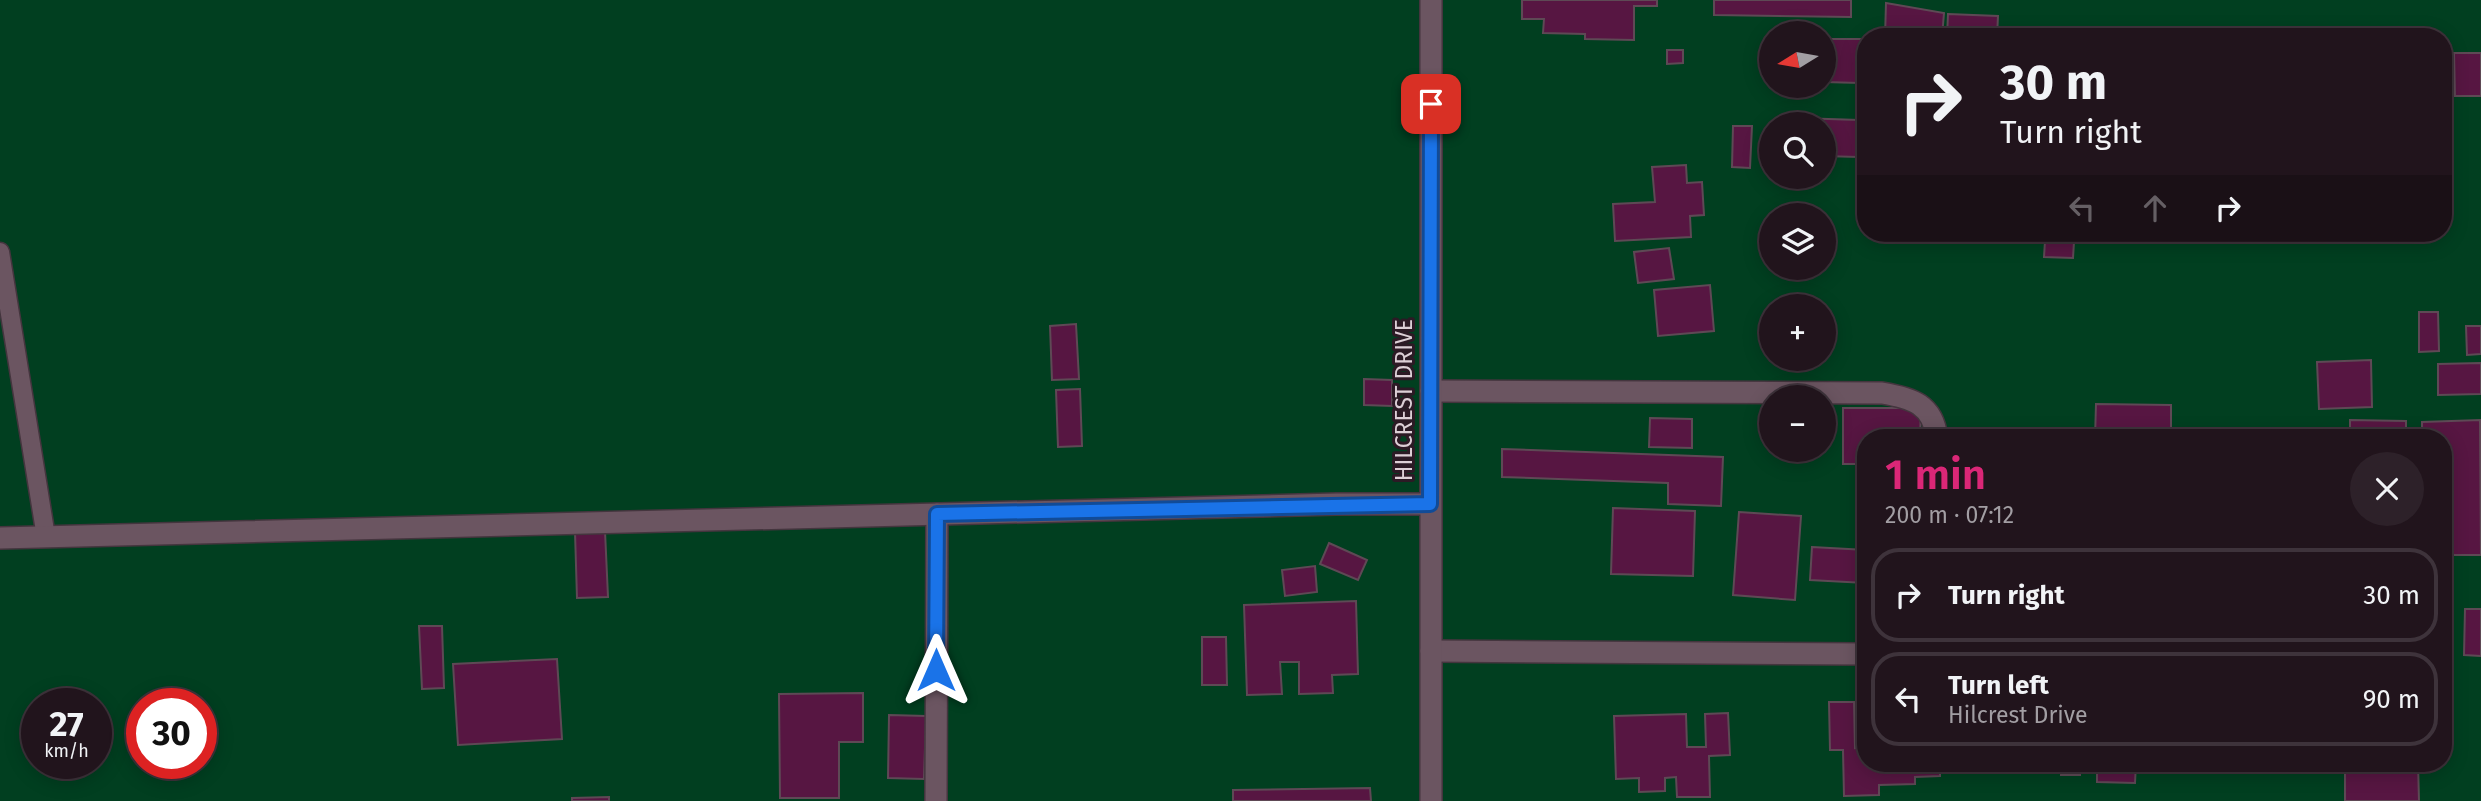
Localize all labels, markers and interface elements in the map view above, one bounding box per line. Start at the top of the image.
north arrow [1759,21,1836,98]
map controls [1759,21,1836,462]
text: 30 m [2000,53,2107,112]
icon: right [1885,56,1976,147]
pin [1401,74,1461,134]
icon: arrive [1412,85,1450,123]
button: search [1759,112,1836,189]
text: Turn right [2000,113,2142,151]
icon: left [2063,189,2101,227]
icon: ahead [2136,189,2174,227]
icon: right [2209,189,2247,227]
button: layers [1759,203,1836,280]
button: + [1759,294,1836,371]
street label: HILCREST DRIVE [1390,319,1418,481]
button: − [1759,385,1836,462]
text: 1 min [1885,450,1986,500]
button: close [2350,452,2424,526]
text: 200 m · 07:12 [1885,501,2014,529]
icon: right [1889,576,1927,614]
text: Turn right [1948,580,2065,611]
text: 30 m [2363,580,2420,611]
position arrow [899,633,973,707]
text: Turn left [1948,670,2049,701]
icon: left [1889,680,1927,718]
text: 90 m [2363,684,2420,715]
speed limit sign: 30 [126,688,217,779]
text: Hilcrest Drive [1948,701,2088,729]
text: 27 [49,703,84,745]
text: km/h [44,740,89,762]

